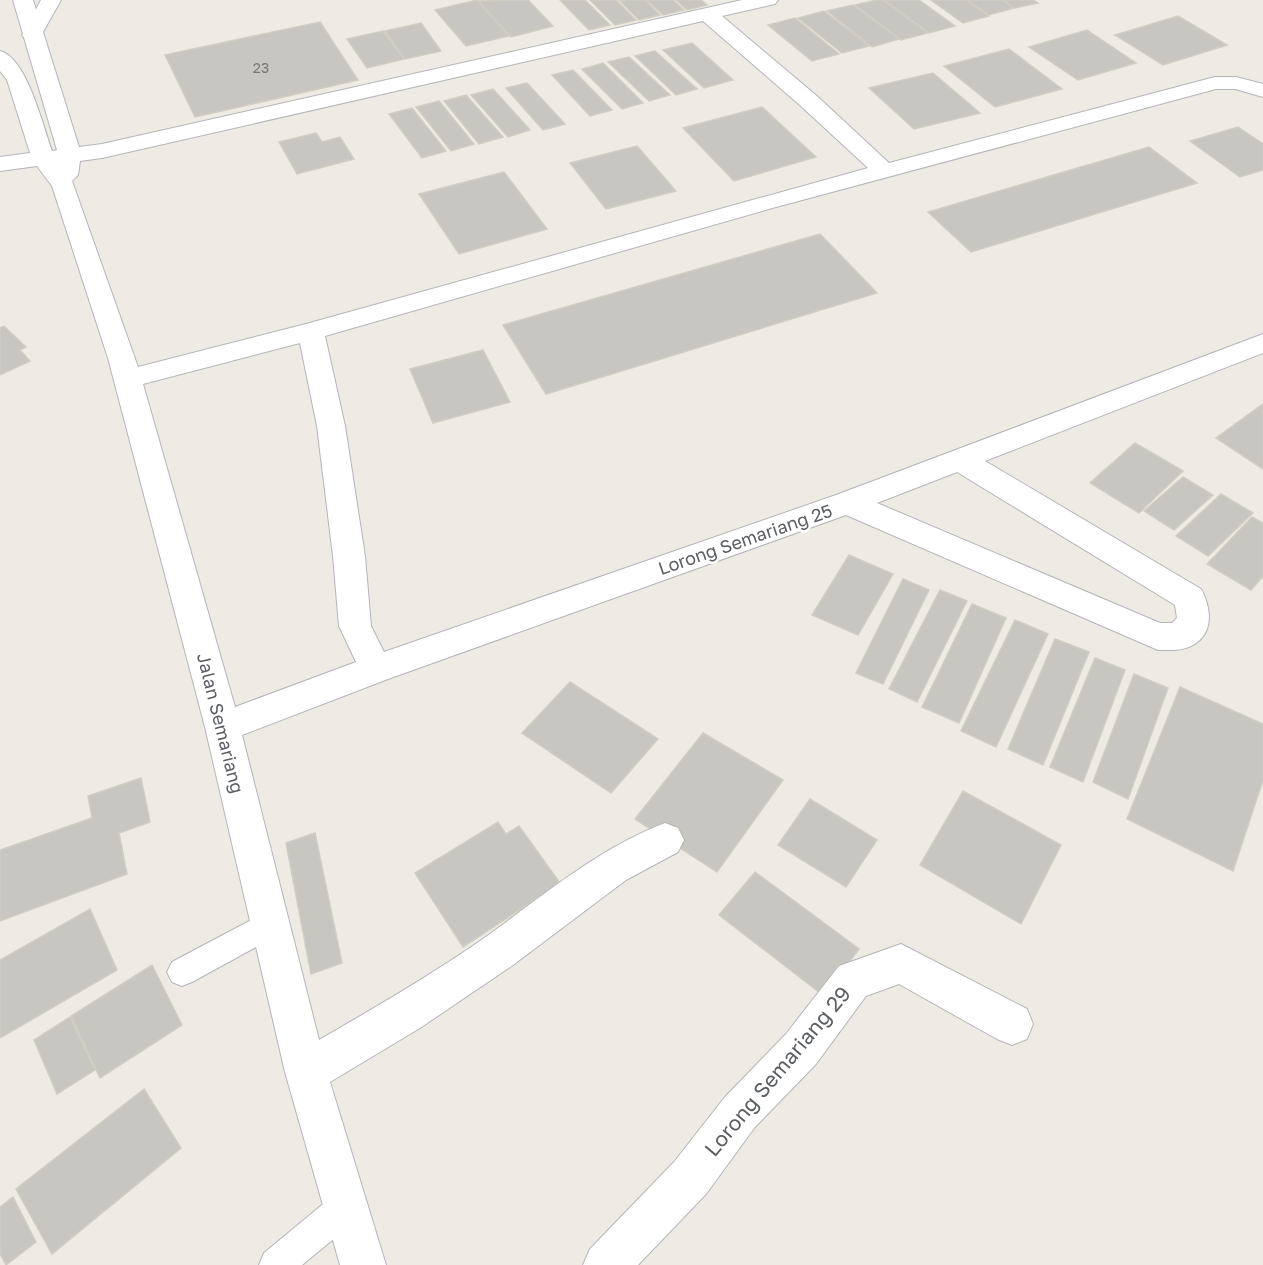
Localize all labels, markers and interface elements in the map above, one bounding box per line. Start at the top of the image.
house number: 23 [253,59,269,76]
street label: Lorong Semariang 25 [655,499,835,579]
street label: Jalan Semariang [193,651,249,795]
street label: Lorong Semariang 29 [698,981,856,1161]

